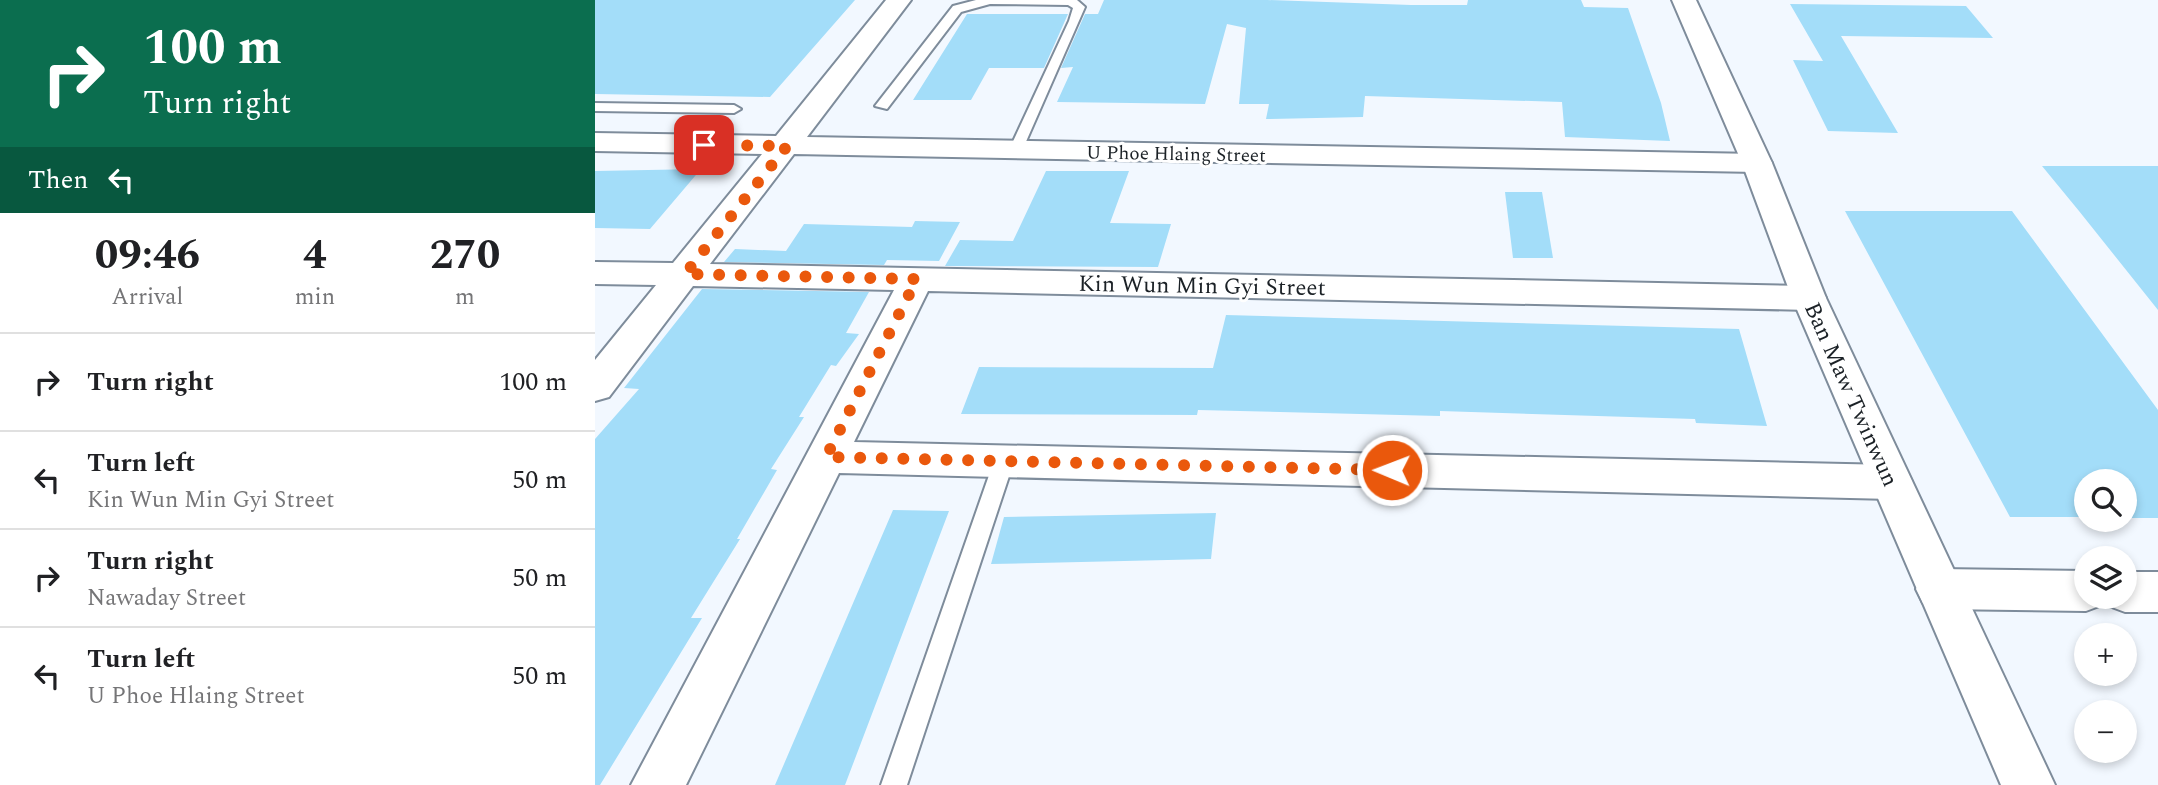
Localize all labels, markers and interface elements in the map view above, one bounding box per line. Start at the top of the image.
text: 100 m [143,11,282,86]
icon: right [28,28,119,119]
text: Turn right [143,79,291,128]
pin [674,115,734,175]
icon: arrive [685,126,723,164]
street label: U Phoe Hlaing Street [1086,138,1266,171]
text: Then [28,160,88,200]
icon: left [102,161,140,199]
text: 09:46 [95,224,200,287]
text: 4 [303,224,327,287]
text: 270 [430,224,500,287]
street label: Kin Wun Min Gyi Street [1078,267,1326,306]
text: Arrival [112,280,183,315]
text: min [295,280,335,315]
text: m [455,280,475,315]
street label: Ban Maw Twinwun [1794,297,1907,492]
text: Turn right [87,362,214,402]
text: 100 m [499,362,567,402]
icon: right [28,363,66,401]
position arrow [1355,433,1429,507]
text: Turn left [87,443,195,483]
text: 50 m [512,460,567,500]
icon: left [28,461,66,499]
map controls [2074,469,2137,763]
button: search [2074,469,2137,532]
text: Kin Wun Min Gyi Street [87,483,334,518]
text: Turn right [87,541,214,581]
button: layers [2074,546,2137,609]
text: 50 m [512,558,567,598]
icon: right [28,559,66,597]
text: Nawaday Street [87,581,246,616]
button: + [2074,623,2137,686]
text: Turn left [87,639,195,679]
text: 50 m [512,656,567,696]
icon: left [28,657,66,695]
text: U Phoe Hlaing Street [87,679,305,714]
button: − [2074,700,2137,763]

